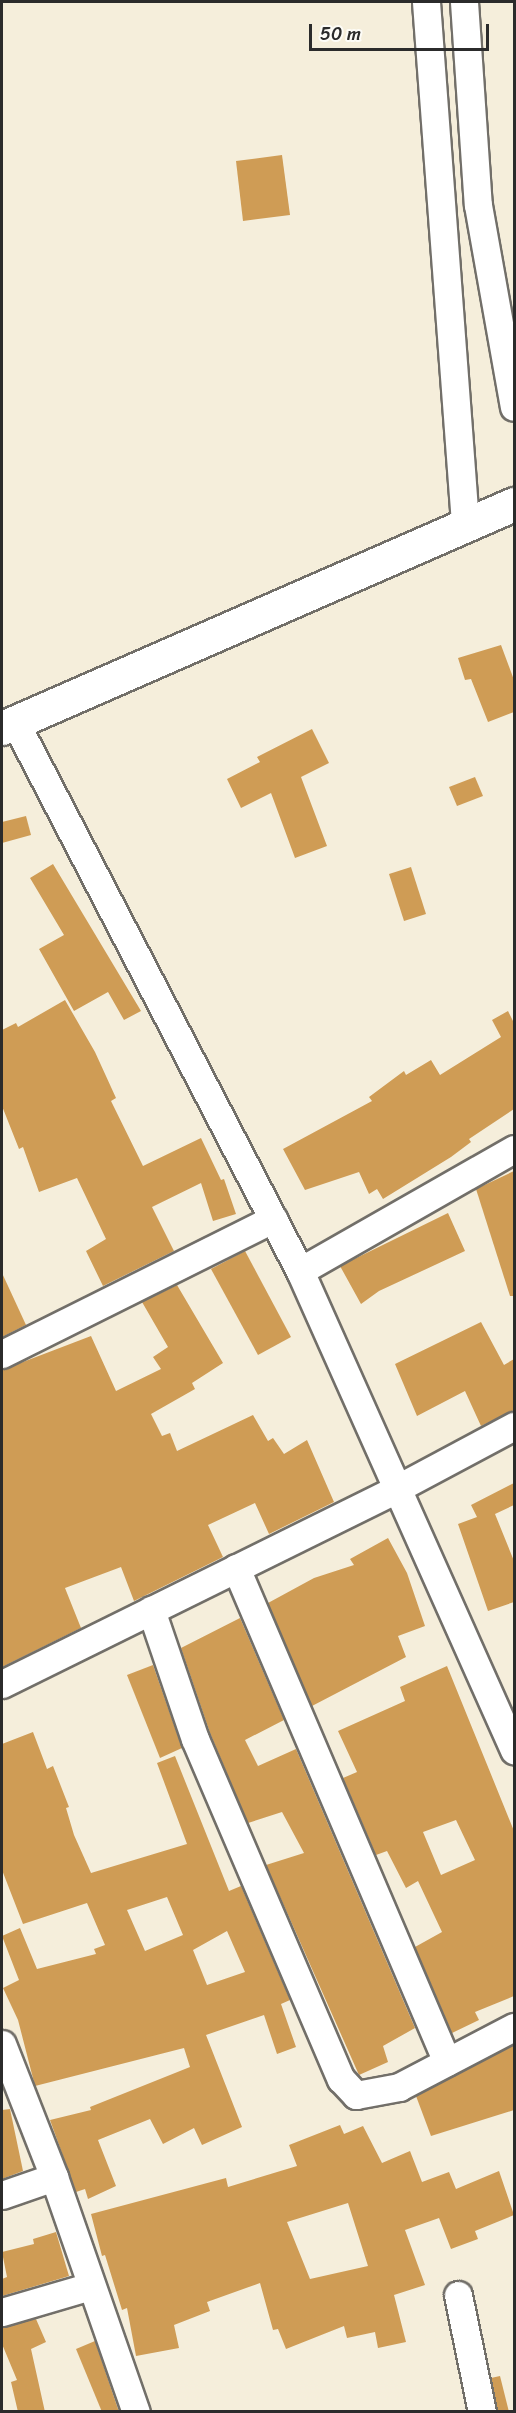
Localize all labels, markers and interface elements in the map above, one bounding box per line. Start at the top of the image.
scale bar [312,12,492,50]
text: 50 m [320,18,361,50]

